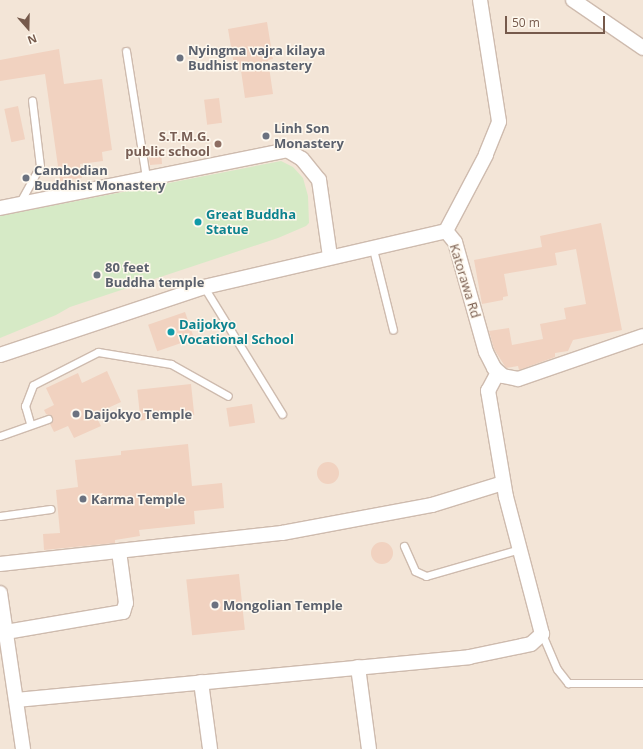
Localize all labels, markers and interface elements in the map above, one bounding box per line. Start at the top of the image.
north arrow [8,8,48,48]
scale bar [507,8,607,34]
text: 50 m [512,14,540,31]
text: N [26,31,39,48]
place label: Nyingma vajra kilaya Budhist monastery [188,43,325,74]
marker: Nyingma vajra kilaya Budhist monastery [175,53,185,63]
place label: Linh Son Monastery [274,121,344,152]
place label: S.T.M.G. public school [125,129,210,160]
marker: Linh Son Monastery [261,131,271,141]
marker: S.T.M.G. public school [213,139,223,149]
place label: Cambodian Buddhist Monastery [34,163,166,194]
marker: Cambodian Buddhist Monastery [21,173,31,183]
place label: Great Buddha Statue [206,207,296,238]
marker: Great Buddha Statue [193,217,203,227]
street label: Katorawa Rd [446,242,484,320]
place label: 80 feet Buddha temple [105,260,204,291]
marker: 80 feet Buddha temple [92,270,102,280]
place label: Daijokyo Vocational School [179,317,294,348]
marker: Daijokyo Vocational School [166,327,176,337]
place label: Daijokyo Temple [84,406,192,422]
marker: Daijokyo Temple [71,409,81,419]
place label: Karma Temple [91,491,185,507]
marker: Karma Temple [78,494,88,504]
place label: Mongolian Temple [223,597,343,613]
marker: Mongolian Temple [210,600,220,610]

